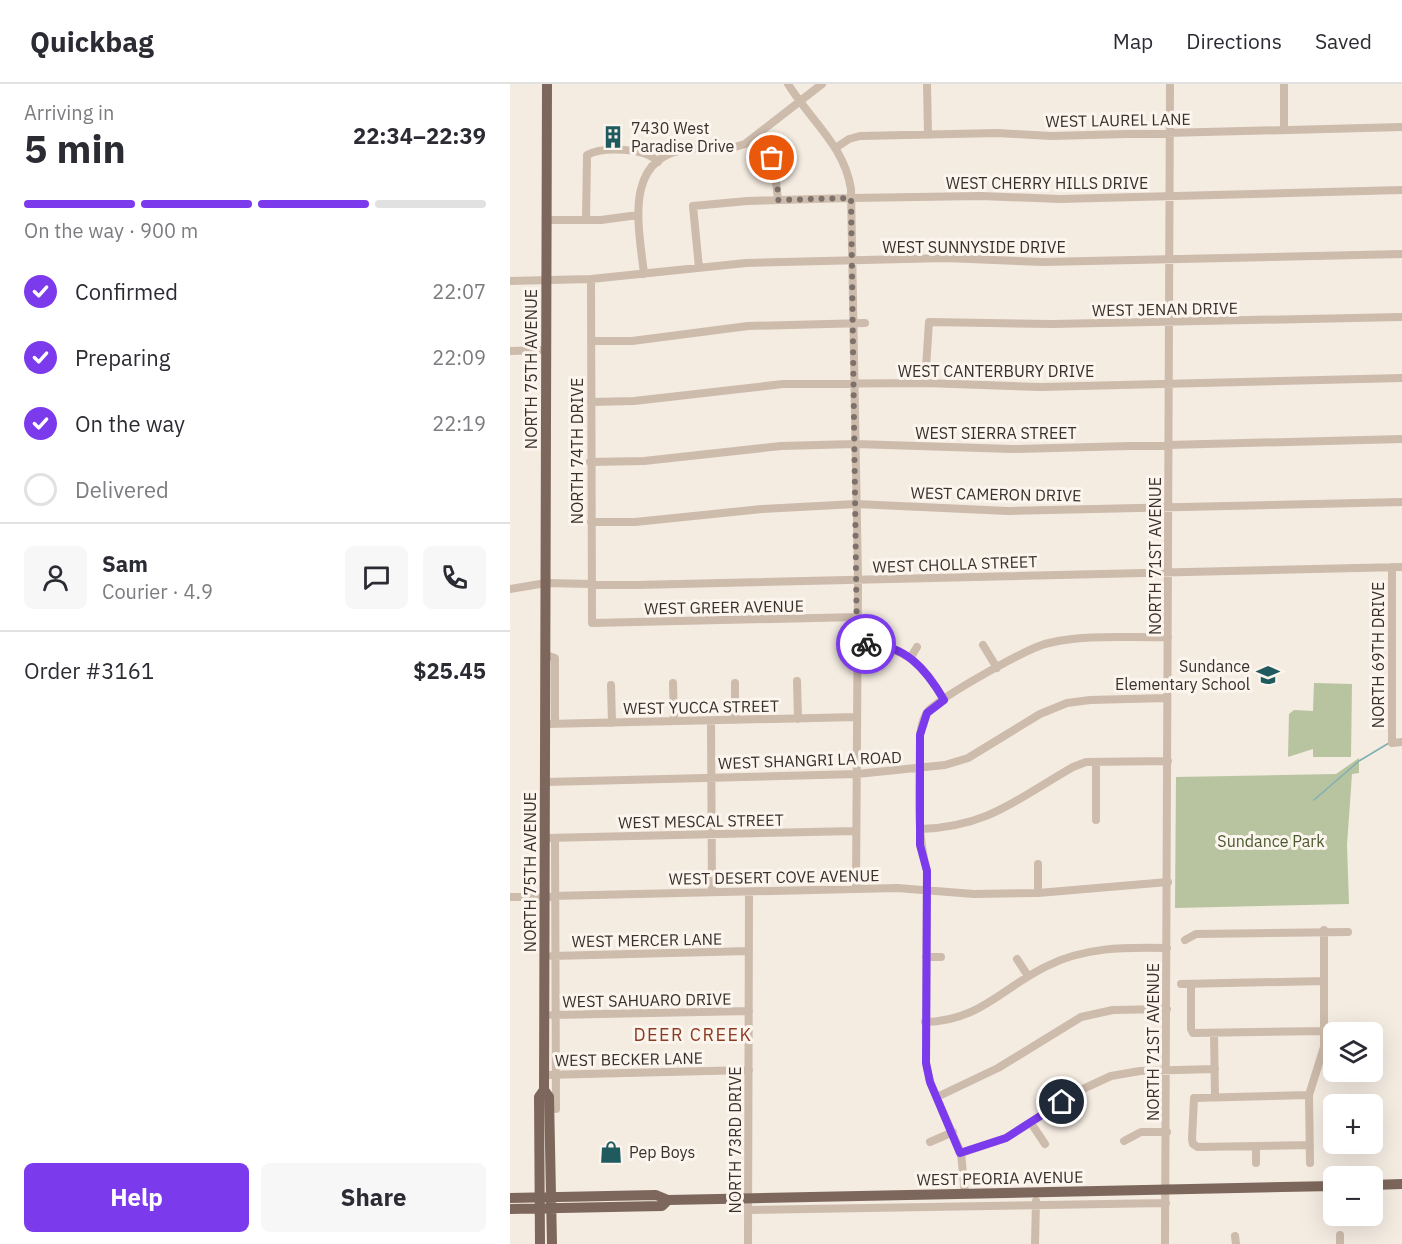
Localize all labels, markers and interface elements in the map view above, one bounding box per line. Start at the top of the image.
text: Quickbag [30,23,154,60]
text: Map [1113,27,1153,55]
text: Directions [1186,27,1282,55]
text: Saved [1315,27,1372,55]
text: Arriving in [24,99,114,126]
street label: WEST LAUREL LANE [1045,109,1191,131]
place label: 7430 West Paradise Drive [631,118,734,156]
text: 22:34–22:39 [353,121,486,150]
text: 5 min [24,123,126,174]
building icon: 7430 West Paradise Drive [600,124,626,150]
pin [746,132,797,183]
icon: bag [755,141,788,174]
street label: WEST CHERRY HILLS DRIVE [946,173,1148,193]
text: On the way · 900 m [24,217,198,244]
street label: WEST SUNNYSIDE DRIVE [882,237,1066,257]
icon: check [24,275,57,308]
text: Confirmed [75,277,178,306]
text: 22:07 [432,278,486,305]
street label: NORTH 75TH AVENUE [521,289,541,449]
street label: WEST JENAN DRIVE [1092,298,1238,320]
icon: check [24,341,57,374]
text: Preparing [75,343,170,372]
text: 22:09 [432,344,486,371]
street label: WEST CANTERBURY DRIVE [898,361,1094,381]
street label: NORTH 74TH DRIVE [567,378,587,524]
icon: check [24,407,57,440]
text: On the way [75,409,185,438]
text: 22:19 [432,410,486,437]
street label: WEST SIERRA STREET [915,423,1077,443]
text: Delivered [75,475,169,504]
street label: NORTH 71ST AVENUE [1145,477,1165,635]
street label: WEST CAMERON DRIVE [910,483,1082,505]
button: person [24,546,87,609]
button: chat [345,546,408,609]
button: phone [423,546,486,609]
text: Sam [102,549,148,578]
street label: WEST CHOLLA STREET [872,551,1038,577]
text: Courier · 4.9 [102,578,213,605]
street label: NORTH 69TH DRIVE [1368,582,1388,728]
street label: WEST GREER AVENUE [644,596,804,618]
courier [836,614,896,674]
icon: bike [850,628,883,661]
text: Order #3161 [24,656,154,685]
text: $25.45 [413,656,486,685]
place label: Sundance Elementary School [1115,656,1250,694]
school or university icon: Sundance Elementary School [1255,662,1281,688]
street label: WEST YUCCA STREET [623,696,779,718]
street label: WEST SHANGRI LA ROAD [718,747,902,773]
street label: NORTH 75TH AVENUE [520,792,540,952]
street label: WEST MESCAL STREET [618,810,784,832]
park label: Sundance Park [1217,831,1325,851]
street label: WEST DESERT COVE AVENUE [668,865,880,889]
street label: WEST MERCER LANE [572,929,722,951]
street label: NORTH 71ST AVENUE [1143,963,1163,1121]
street label: WEST SAHUARO DRIVE [562,989,732,1011]
map controls [1323,1022,1383,1226]
button: layers [1323,1022,1383,1082]
district label: DEER CREEK [634,1023,752,1046]
street label: WEST BECKER LANE [555,1048,703,1070]
street label: NORTH 73RD DRIVE [725,1066,745,1214]
pin [1036,1076,1087,1127]
icon: home [1045,1085,1078,1118]
button: + [1323,1094,1383,1154]
shop icon: Pep Boys [598,1139,624,1165]
place label: Pep Boys [629,1142,695,1162]
button: Help [24,1163,249,1232]
button: Share [261,1163,486,1232]
button: − [1323,1166,1383,1226]
street label: WEST PEORIA AVENUE [916,1167,1084,1189]

